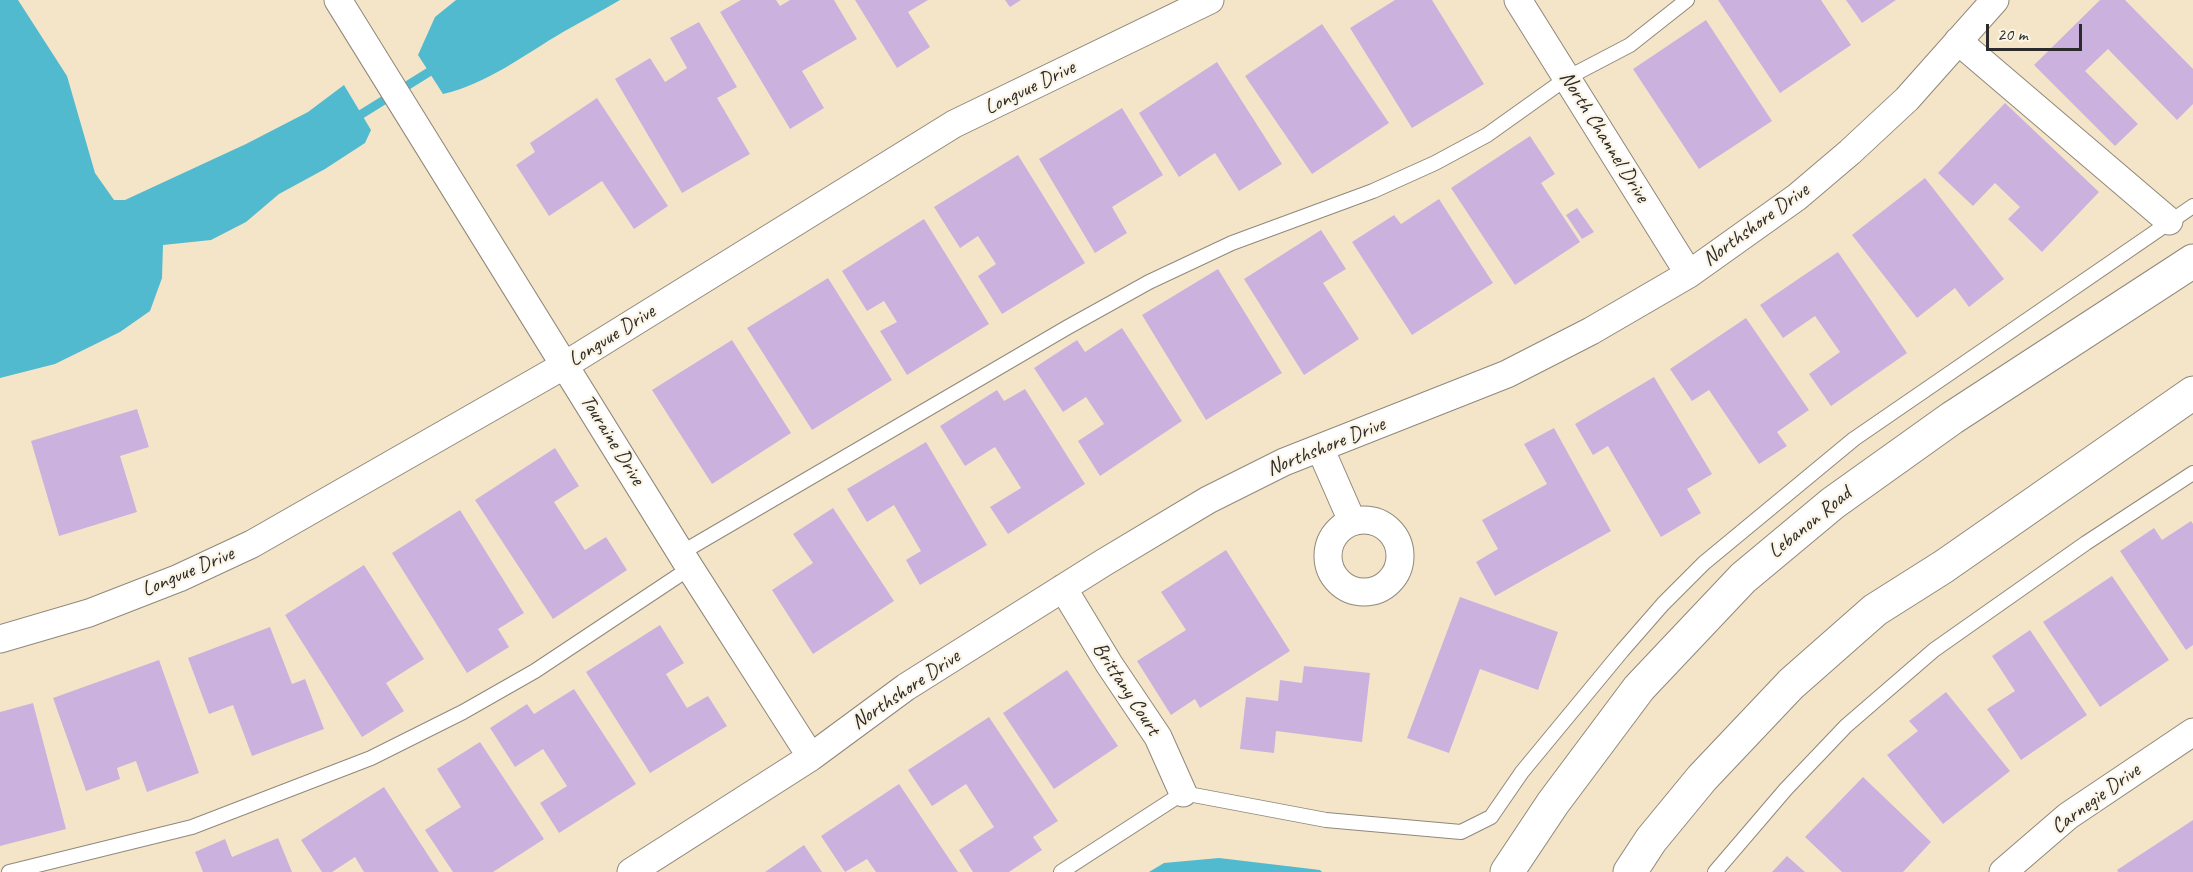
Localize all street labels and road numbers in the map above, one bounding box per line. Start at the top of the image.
street label: Longvue Drive [981,55,1079,121]
street label: North Channel Drive [1554,67,1654,207]
street label: Northshore Drive [1698,178,1814,272]
street label: Longvue Drive [564,299,660,373]
street label: Touraine Drive [574,390,650,490]
street label: Northshore Drive [1263,412,1389,482]
street label: Lebanon Road [1763,482,1857,564]
street label: Longvue Drive [138,541,238,603]
street label: Brittany Court [1087,638,1165,740]
street label: Northshore Drive [847,645,965,735]
street label: Carnegie Drive [2047,758,2145,840]

